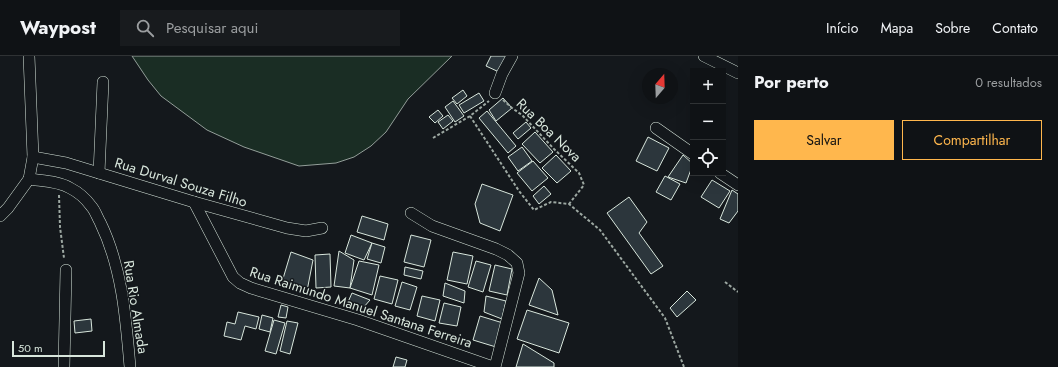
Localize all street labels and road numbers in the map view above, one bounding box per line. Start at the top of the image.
street label: Rua Boa Nova [512,94,586,166]
street label: Rua Durval Souza Filho [112,152,250,212]
street label: Rua Rio Almada [119,259,153,355]
street label: Rua Raimundo Manuel Santana Ferreira [247,262,475,352]

